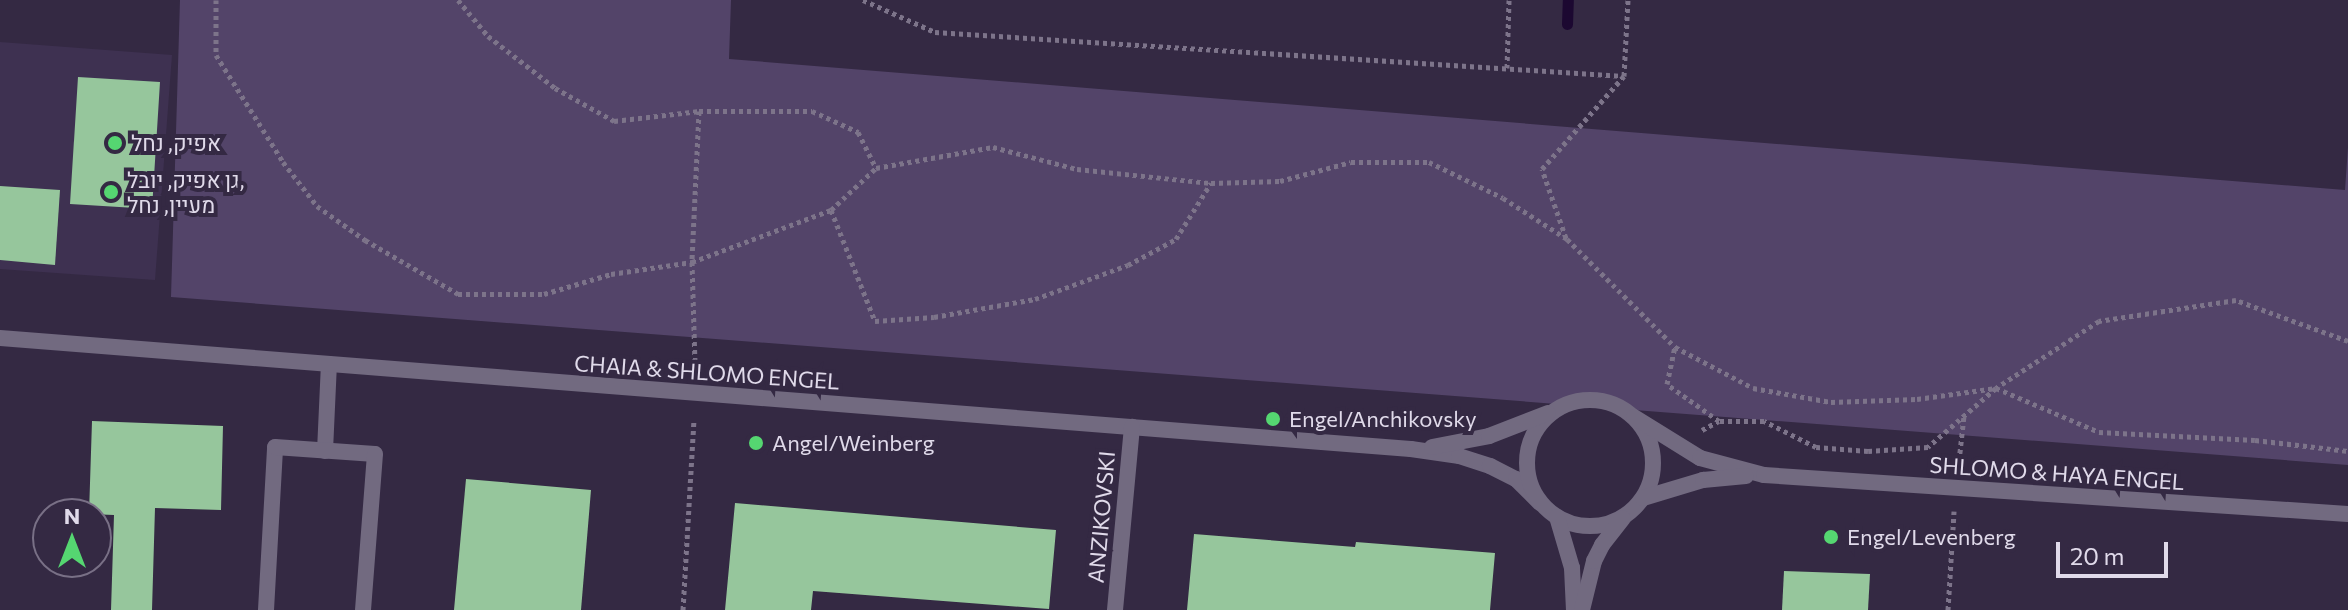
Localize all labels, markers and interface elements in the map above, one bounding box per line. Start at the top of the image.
place label: אפיק, נחל [131,130,221,156]
marker: אפיק, נחל [106,134,124,152]
place label: גן אפיק, יובל, מעיין, נחל [127,166,245,218]
marker: גן אפיק, יובל, מעיין, נחל [102,183,120,201]
street label: CHAIA & SHLOMO ENGEL [573,350,841,394]
place label: Engel/Anchikovsky [1289,406,1477,432]
marker: Engel/Anchikovsky [1264,410,1282,428]
place label: Angel/Weinberg [772,430,935,456]
marker: Angel/Weinberg [747,434,765,452]
street label: ANZIKOVSKI [1082,450,1120,584]
street label: SHLOMO & HAYA ENGEL [1929,451,2185,495]
north arrow [32,498,112,578]
text: N [64,502,80,529]
place label: Engel/Levenberg [1847,524,2016,550]
scale bar [2060,526,2172,576]
marker: Engel/Levenberg [1822,528,1840,546]
text: 20 m [2070,541,2124,570]

